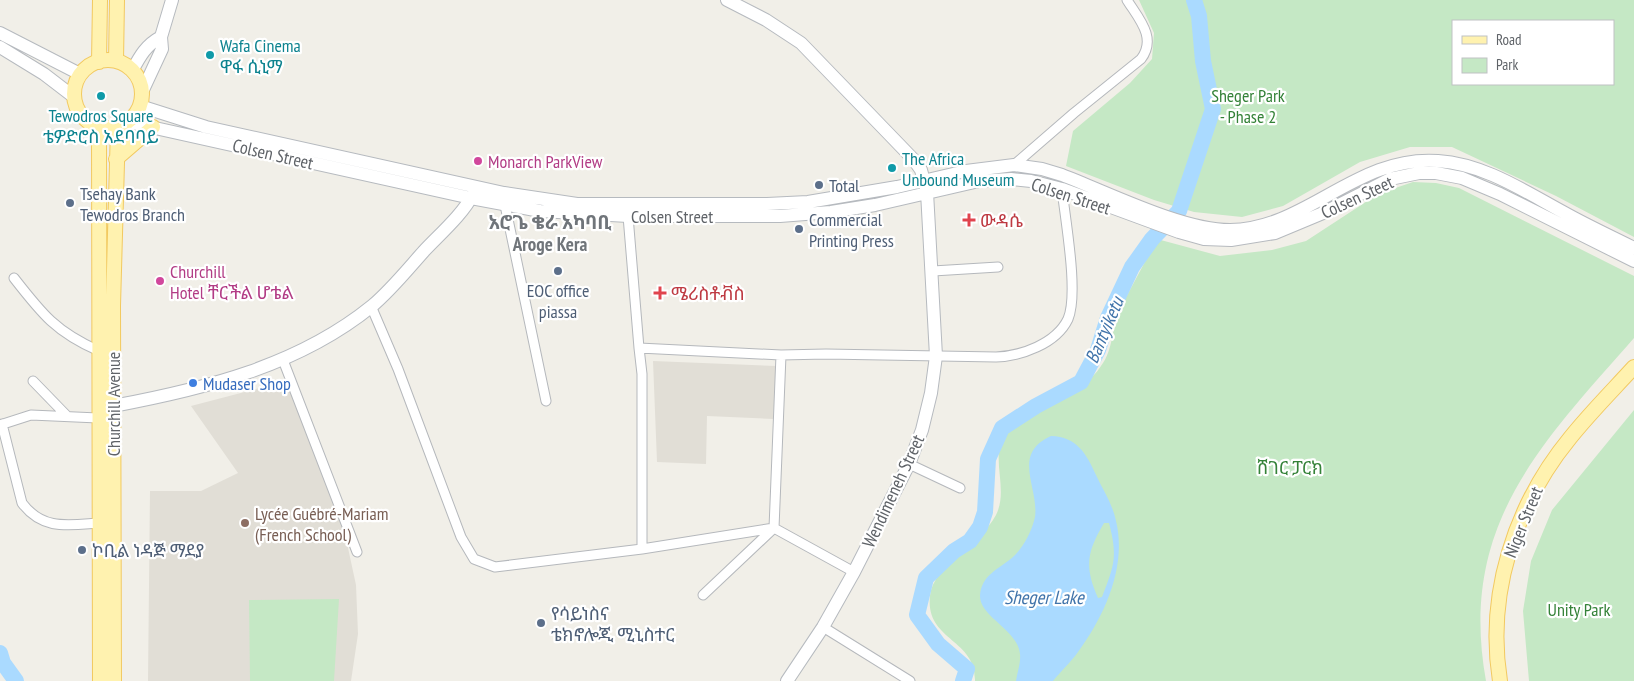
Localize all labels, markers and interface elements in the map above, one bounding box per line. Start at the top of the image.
legend [1452,20,1614,85]
text: Road [1496,30,1522,49]
place label: Wafa Cinema ዋፋ ሲኒማ [220,34,301,78]
marker: Wafa Cinema ዋፋ ሲኒማ [204,49,216,61]
text: Park [1496,55,1518,74]
park label: Sheger Park - Phase 2 [1211,84,1285,128]
marker: Tewodros Square ቴዎድሮስ አደባባይ [95,90,107,102]
place label: Tewodros Square ቴዎድሮስ አደባባይ [43,104,159,148]
street label: Colsen Street [230,134,316,174]
place label: The Africa Unbound Museum [902,147,1015,191]
place label: Monarch ParkView [488,150,603,173]
marker: Monarch ParkView [472,155,484,167]
marker: The Africa Unbound Museum [886,162,898,174]
street label: Colsen Steet [1317,170,1397,224]
street label: Colsen Street [1028,172,1114,220]
place label: Total [829,174,860,197]
marker: Total [813,179,825,191]
place label: Tsehay Bank Tewodros Branch [80,182,185,226]
marker: Tsehay Bank Tewodros Branch [64,197,76,209]
street label: Colsen Street [631,205,713,228]
place label: Commercial Printing Press [809,208,894,252]
place label: ውዳሴ [980,209,1023,232]
district label: አሮጌ ቄራ አካባቢ Aroge Kera [488,210,612,256]
marker: ውዳሴ [962,213,976,227]
marker: Commercial Printing Press [793,223,805,235]
place label: Churchill Hotel ቸርችል ሆቴል [170,260,294,304]
marker: EOC office piassa [552,265,564,277]
marker: Churchill Hotel ቸርችል ሆቴል [154,275,166,287]
place label: EOC office piassa [527,279,589,323]
place label: ሜሪስቶቭስ [671,282,745,305]
marker: ሜሪስቶቭስ [653,286,667,300]
water label: Bantyiketu [1079,292,1129,367]
street label: Churchill Avenue [102,352,125,456]
place label: Mudaser Shop [203,372,291,395]
marker: Mudaser Shop [187,377,199,389]
street label: Wendimeneh Street [857,431,929,551]
park label: ሸገር ፓርክ [1257,456,1323,479]
street label: Niger Street [1498,483,1548,561]
place label: Lycée Guébré-Mariam (French School) [255,502,388,546]
marker: Lycée Guébré-Mariam (French School) [239,517,251,529]
place label: ኮቢል ነዳጅ ማደያ [92,539,204,562]
marker: ኮቢል ነዳጅ ማደያ [76,544,88,556]
water label: Sheger Lake [1004,585,1085,609]
park label: Unity Park [1548,598,1610,621]
place label: የሳይነስና ቴክኖሎጂ ሚኒስተር [551,602,675,646]
marker: የሳይነስና ቴክኖሎጂ ሚኒስተር [535,617,547,629]

